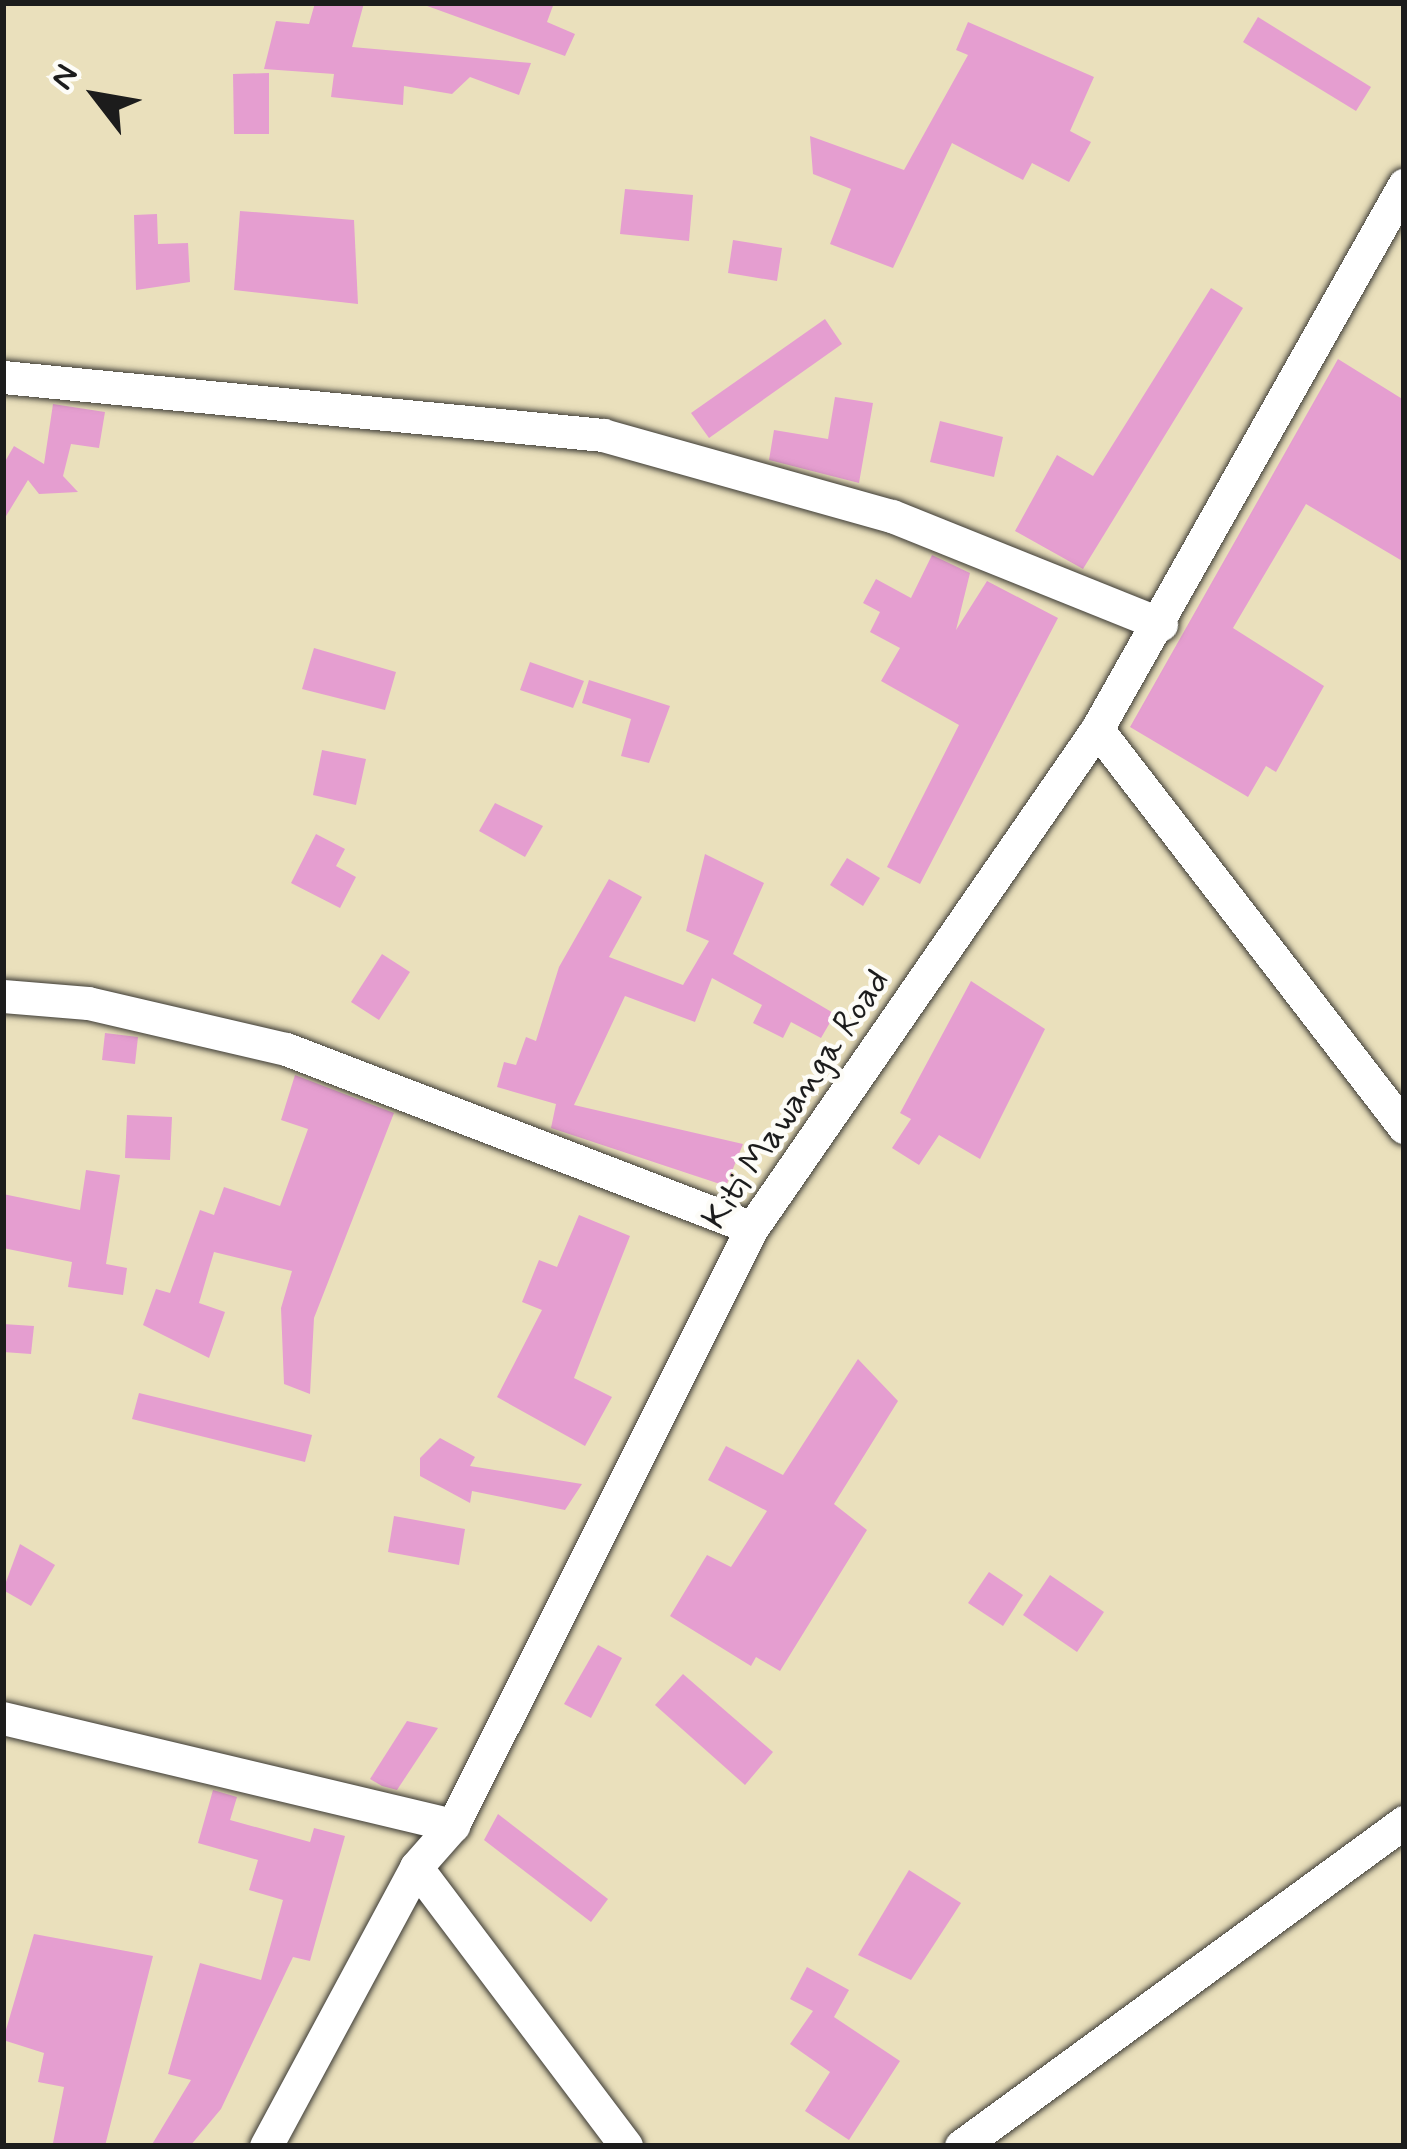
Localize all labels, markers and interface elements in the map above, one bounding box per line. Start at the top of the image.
north arrow [36,36,156,156]
text: N [41,57,90,98]
street label: Kiti Mawanga Road [694,962,900,1238]

